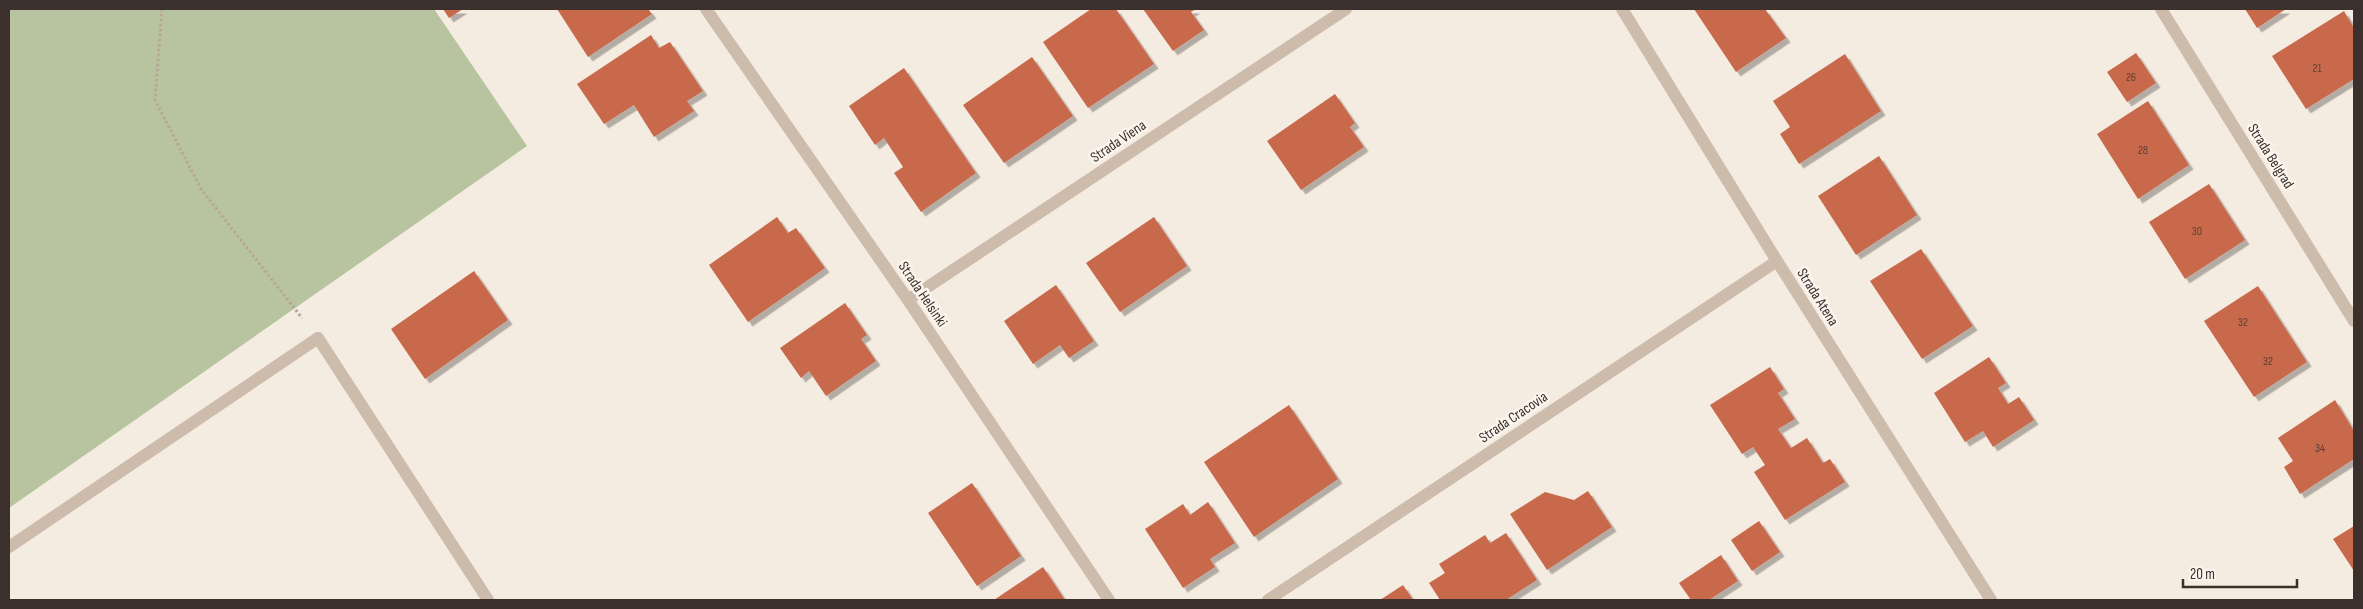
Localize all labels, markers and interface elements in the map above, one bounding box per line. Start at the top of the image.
house number: 21 [2312,61,2322,76]
house number: 26 [2126,70,2136,85]
street label: Strada Viena [1087,116,1150,167]
street label: Strada Belgrad [2243,120,2298,192]
house number: 28 [2138,143,2148,158]
house number: 30 [2192,224,2202,239]
street label: Strada Helsinki [894,258,951,331]
street label: Strada Atena [1792,265,1843,330]
house number: 32 [2238,315,2248,330]
house number: 32 [2263,354,2273,369]
street label: Strada Cracovia [1475,387,1551,447]
house number: 34 [2315,441,2325,456]
scale bar [2183,556,2297,588]
text: 20 m [2190,565,2215,584]

